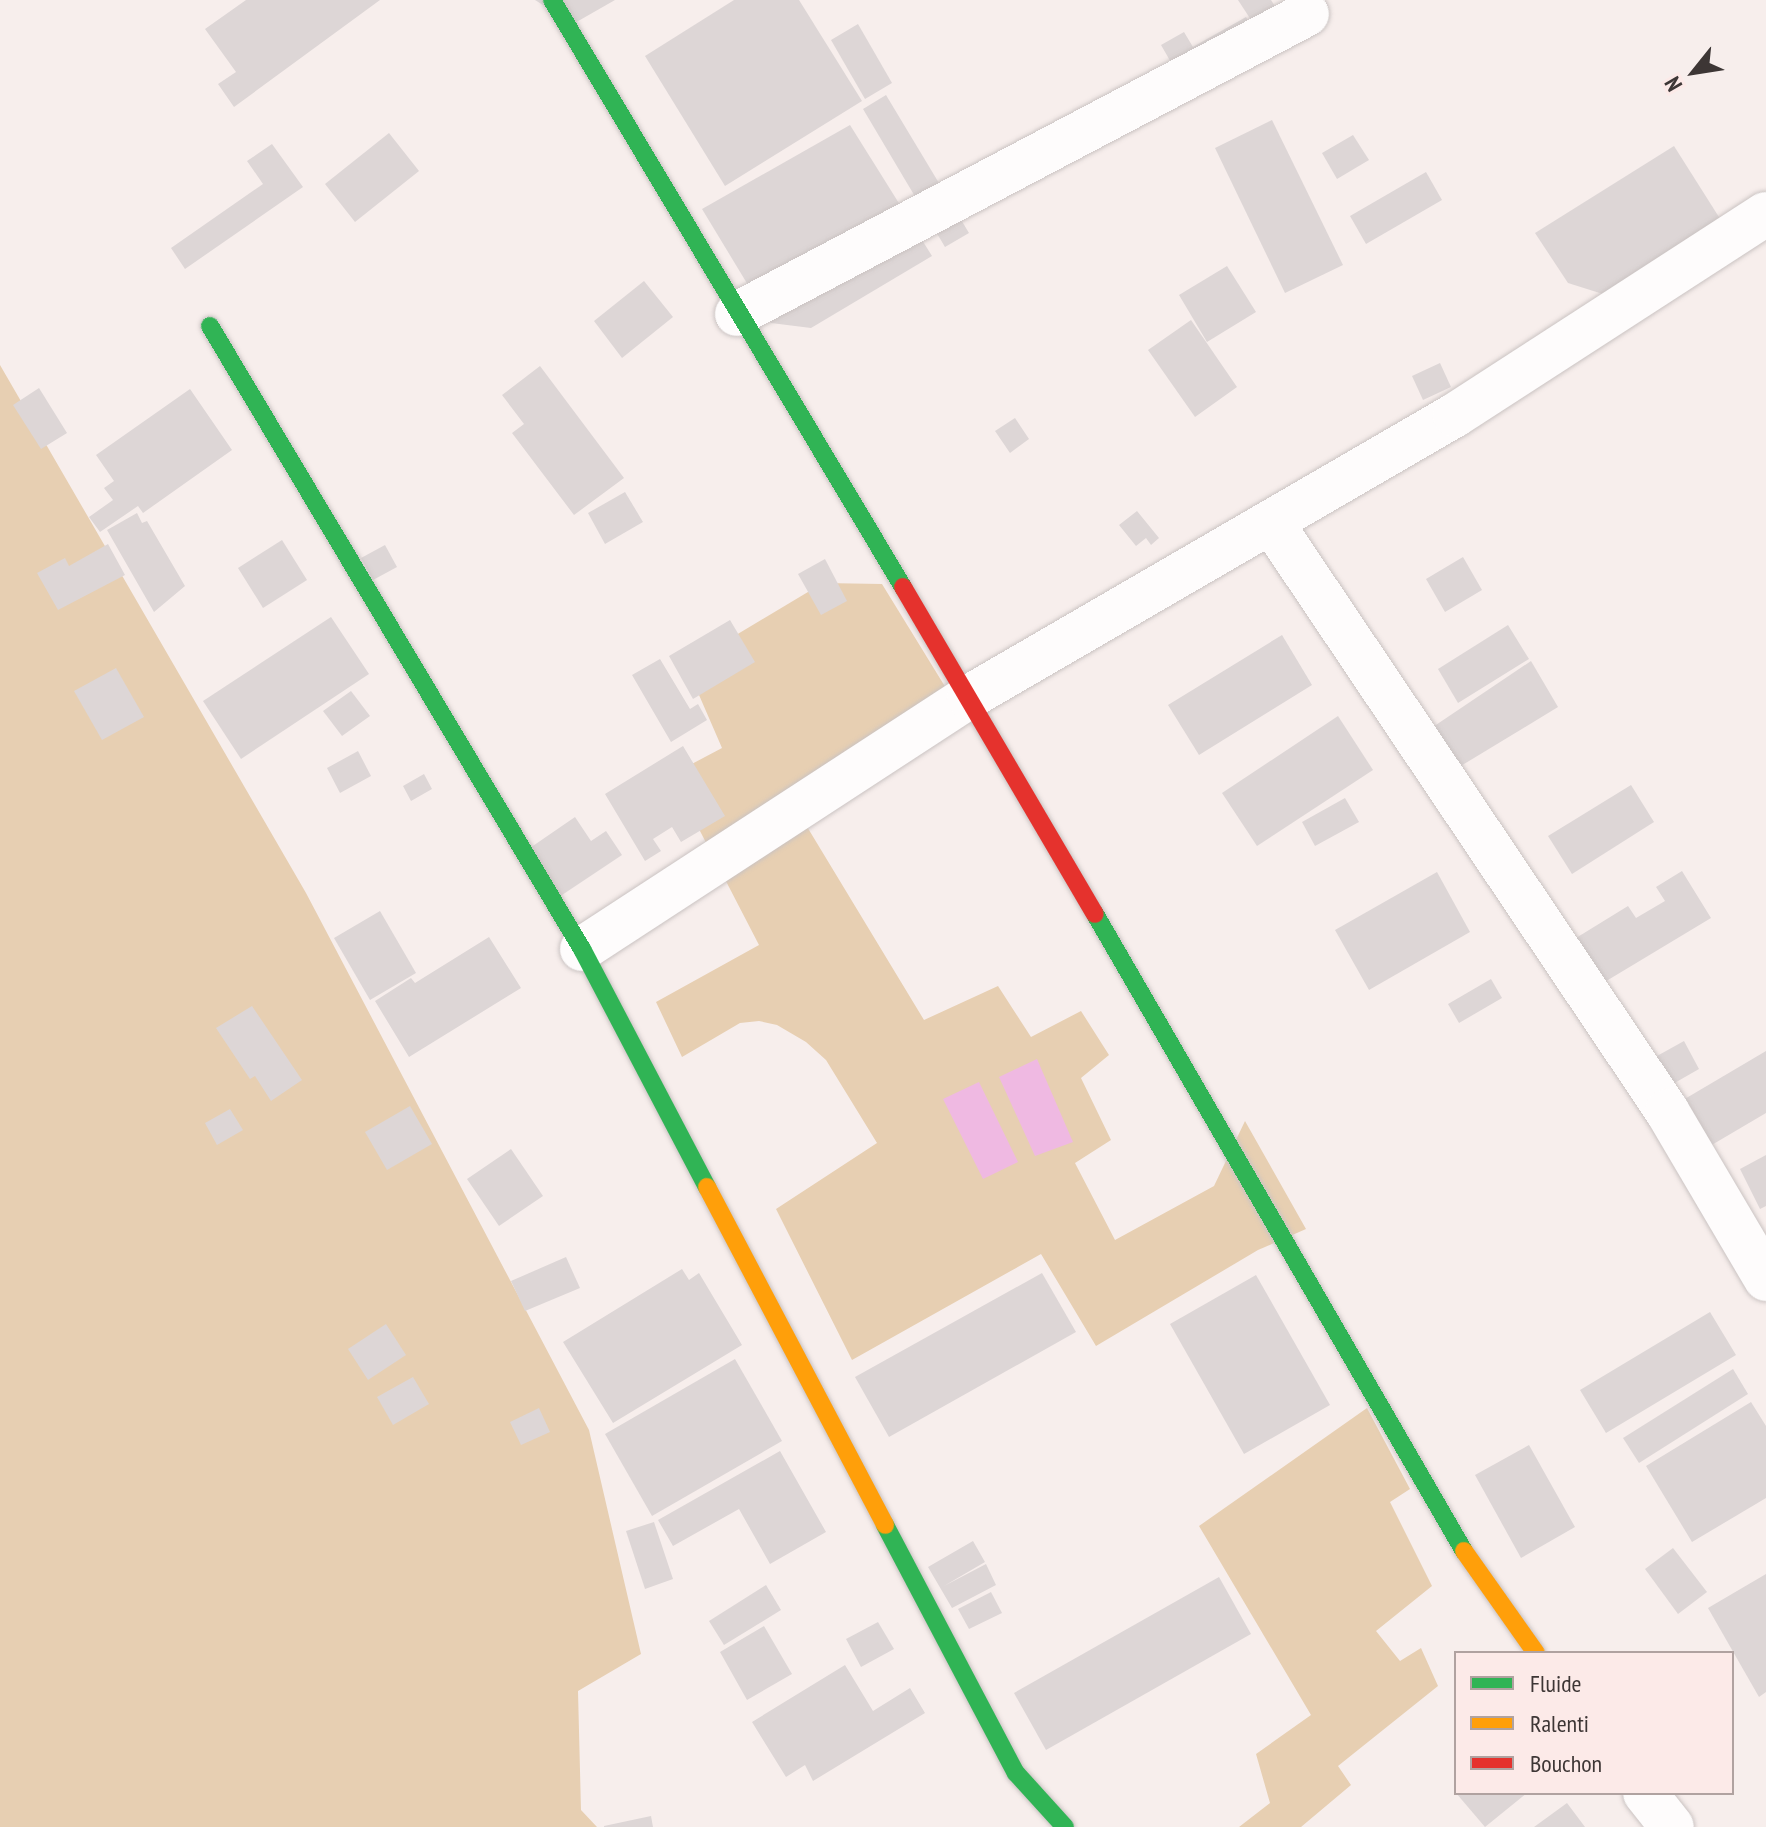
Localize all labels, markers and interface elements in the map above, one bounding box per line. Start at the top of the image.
north arrow [1654,32,1734,112]
text: N [1658,72,1688,96]
legend [1454,1651,1734,1795]
text: Fluide [1530,1668,1581,1699]
text: Ralenti [1530,1708,1589,1739]
text: Bouchon [1530,1748,1602,1779]

